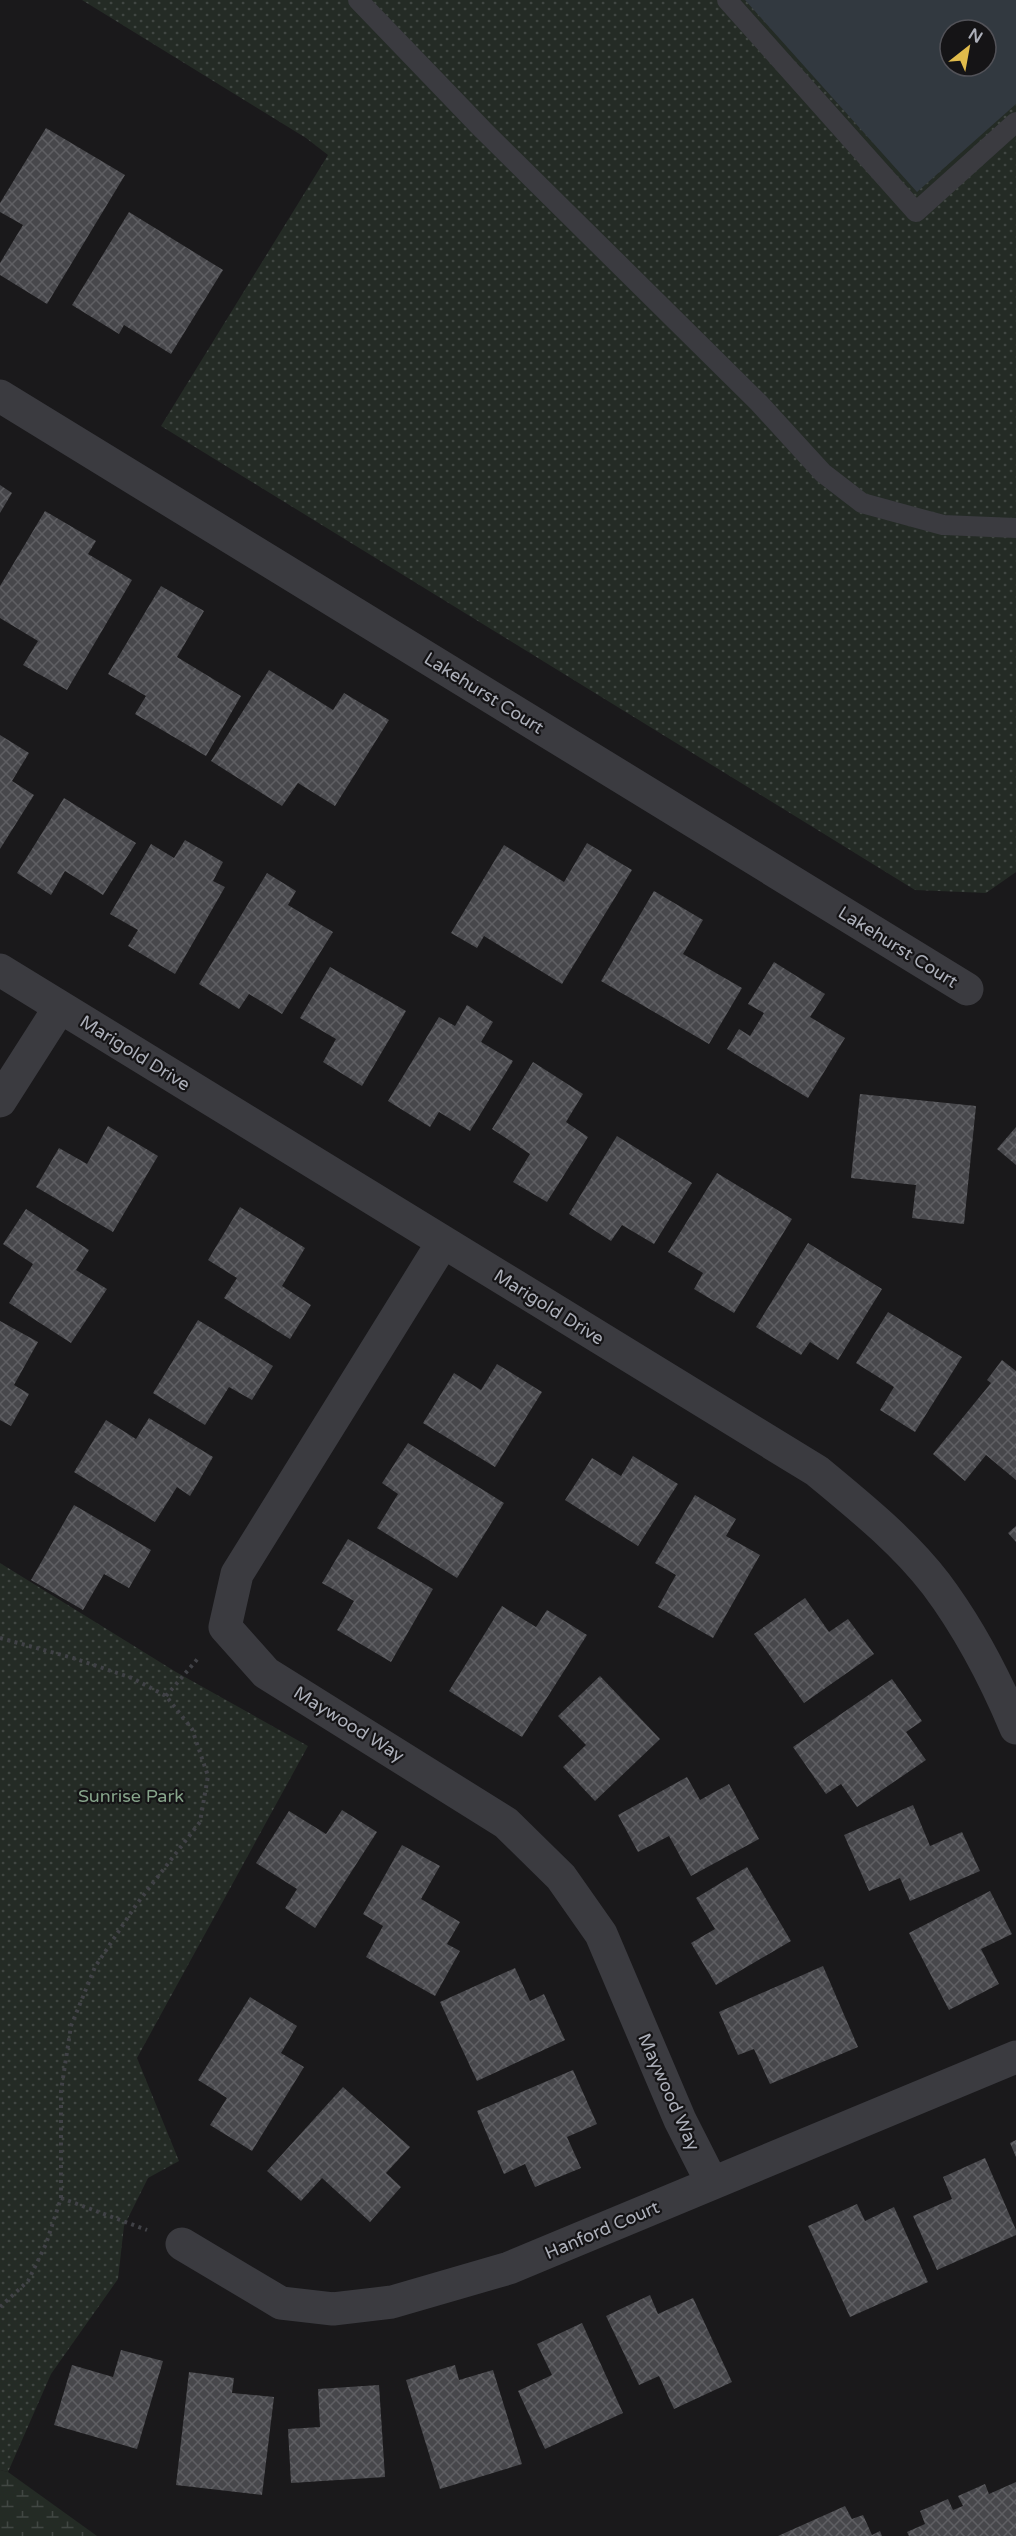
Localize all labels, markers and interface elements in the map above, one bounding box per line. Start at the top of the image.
north arrow [938,18,998,78]
text: N [965,24,986,48]
street label: Lakehurst Court [420,647,548,739]
street label: Lakehurst Court [834,901,962,993]
street label: Marigold Drive [76,1010,194,1096]
street label: Marigold Drive [490,1264,608,1350]
street label: Maywood Way [290,1681,409,1767]
park label: Sunrise Park [78,1785,184,1807]
street label: Maywood Way [633,2030,705,2154]
street label: Hanford Court [541,2196,663,2264]

